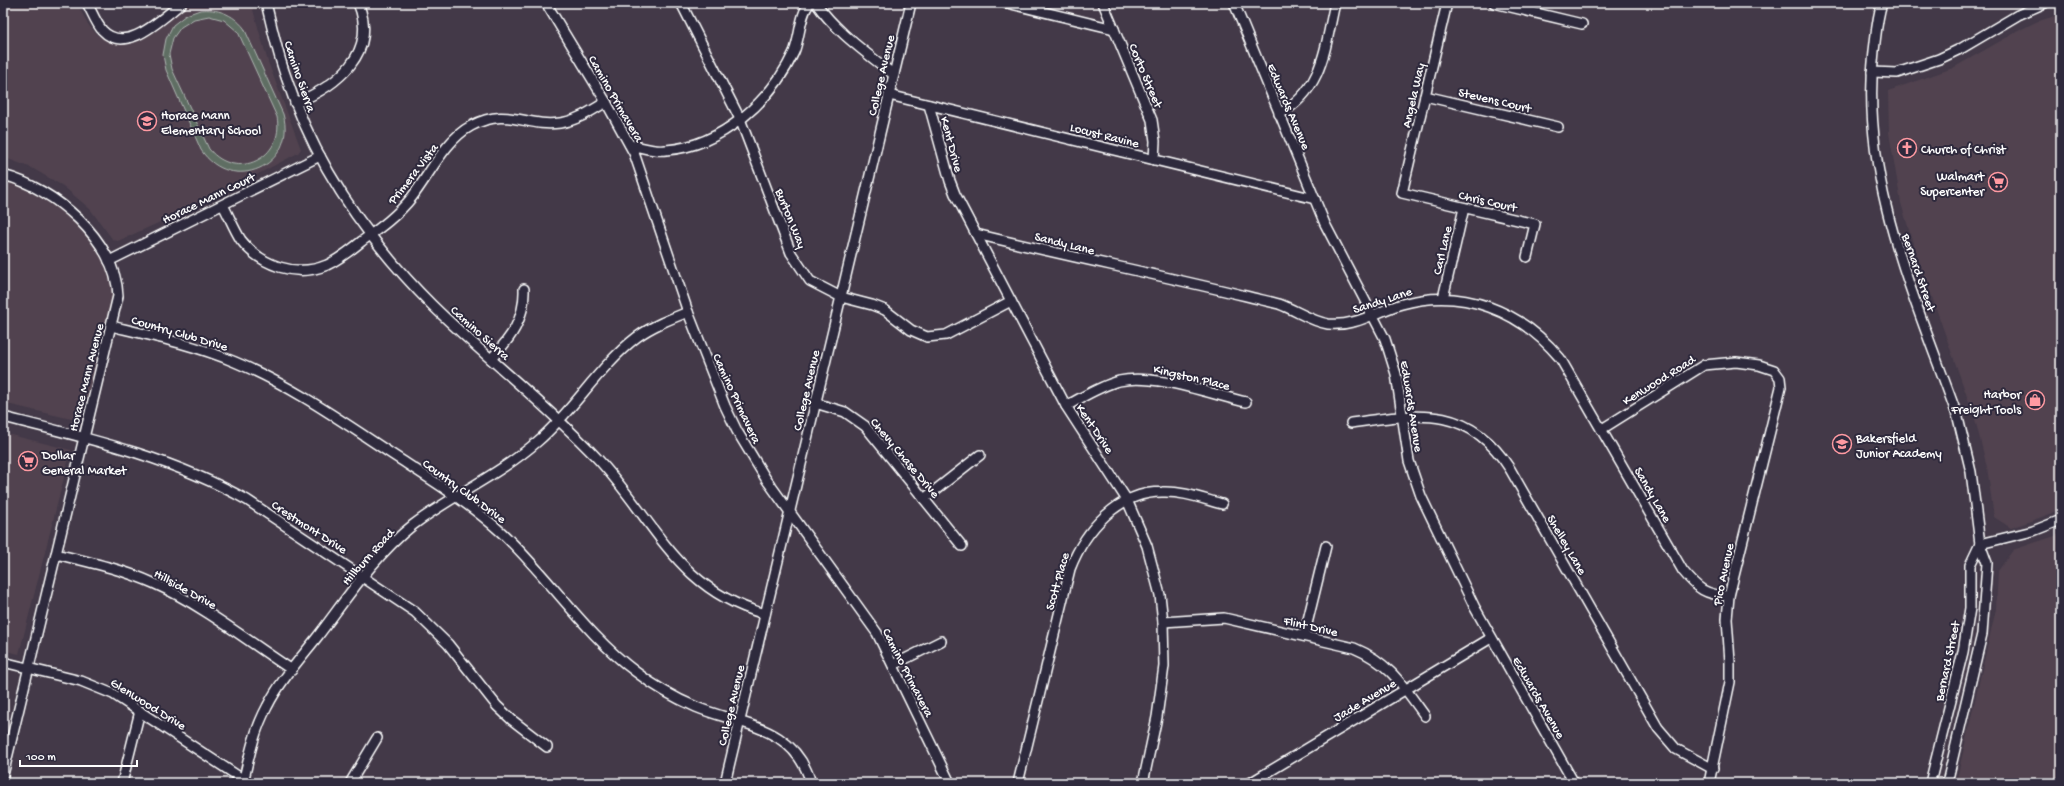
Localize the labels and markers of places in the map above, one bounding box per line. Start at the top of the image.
place label: Horace Mann Elementary School [161,109,261,139]
school or university icon: Horace Mann Elementary School [136,110,158,132]
church icon: Church of Christ [1896,137,1918,159]
place label: Church of Christ [1921,143,2007,158]
place label: Walmart Supercenter [1920,170,1986,200]
supermarket icon: Walmart Supercenter [1987,171,2009,193]
place label: Harbor Freight Tools [1950,388,2022,418]
shop icon: Harbor Freight Tools [2024,389,2046,411]
place label: Bakersfield Junior Academy [1855,432,1942,462]
school or university icon: Bakersfield Junior Academy [1831,433,1853,455]
place label: Dollar General Market [41,449,128,479]
supermarket icon: Dollar General Market [17,450,39,472]

